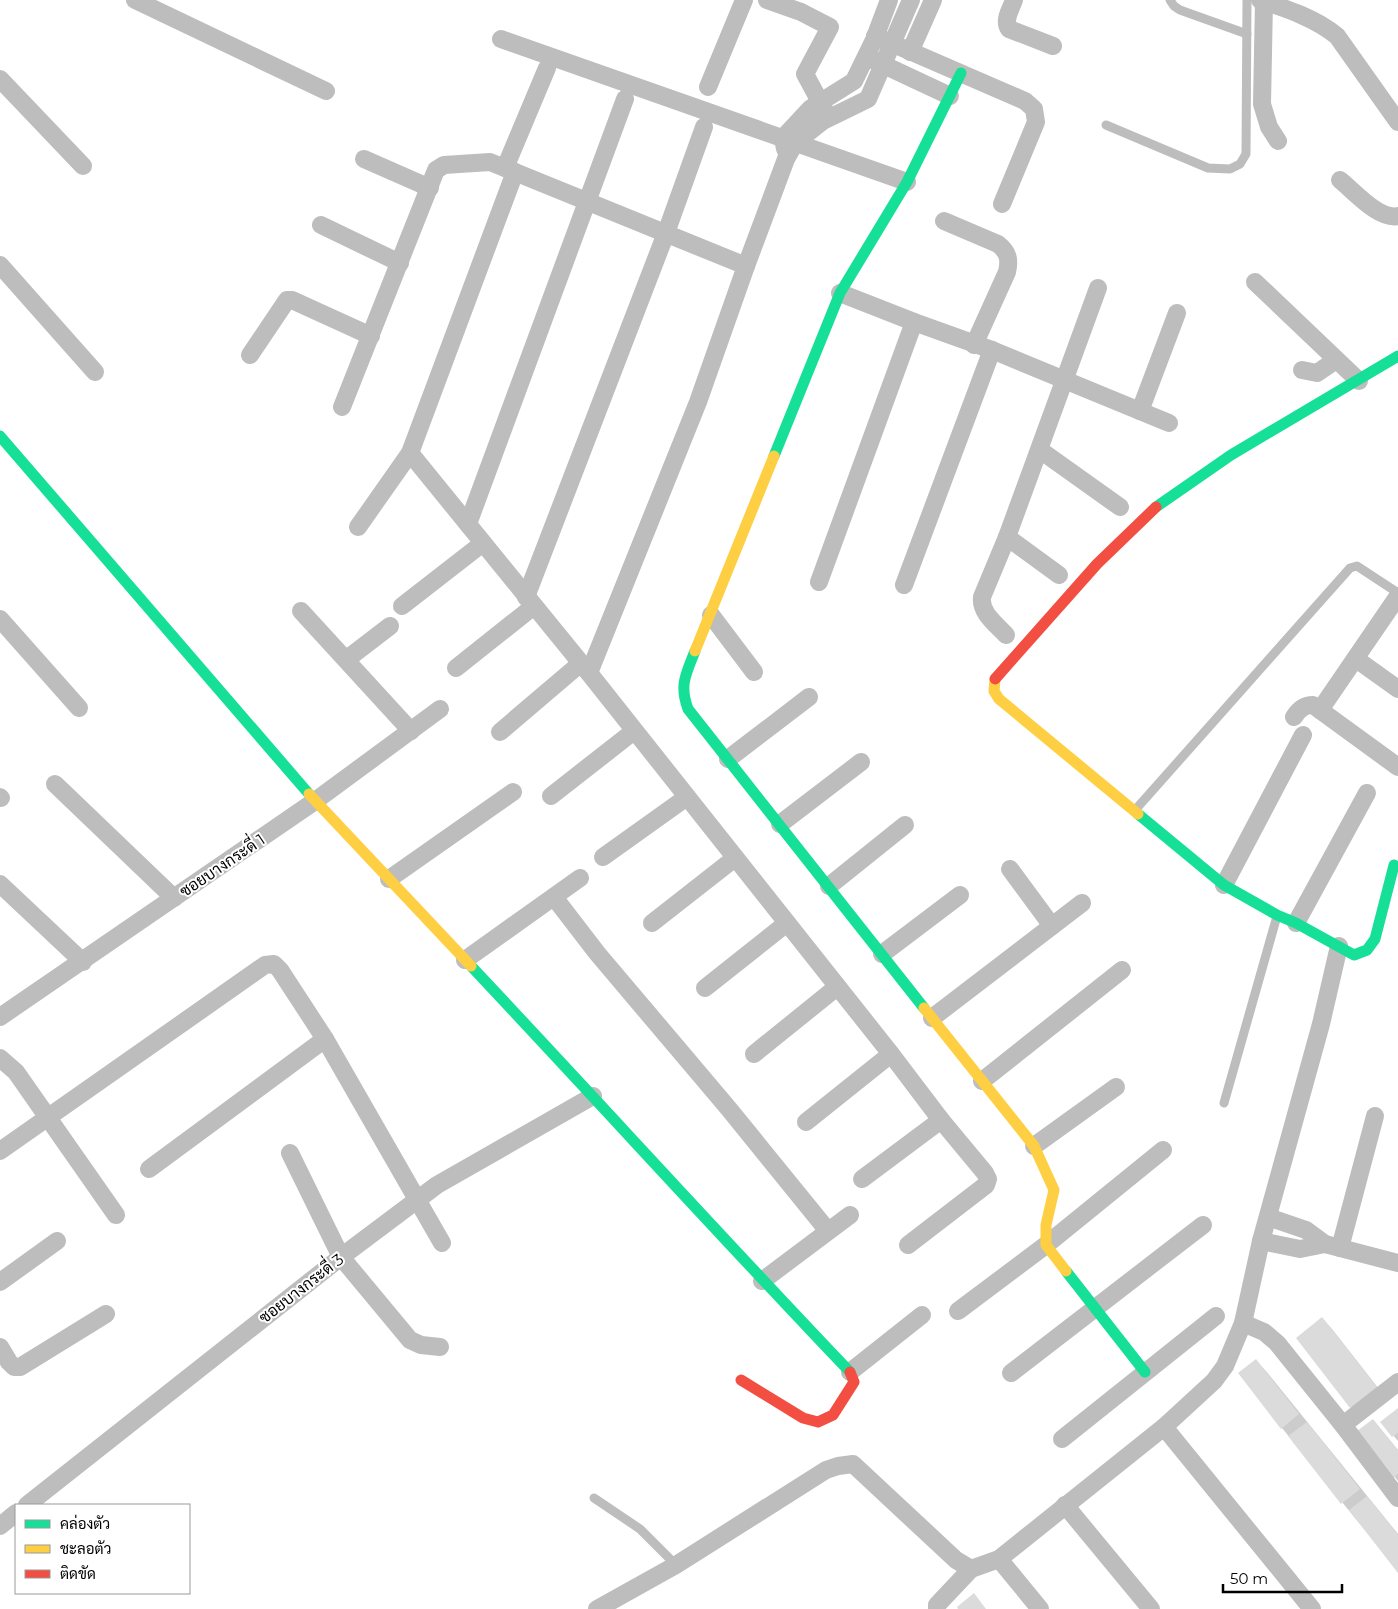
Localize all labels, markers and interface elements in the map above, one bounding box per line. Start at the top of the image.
street label: ซอยบางกระดี่ 1 [173,826,269,901]
street label: ซอยบางกระดี่ 3 [252,1246,347,1327]
legend [15,1504,190,1594]
text: คล่องตัว [60,1514,110,1533]
text: ชะลอตัว [60,1539,111,1558]
scale bar [1223,1562,1342,1594]
text: ติดขัด [60,1564,96,1583]
text: 50 m [1230,1569,1268,1588]

